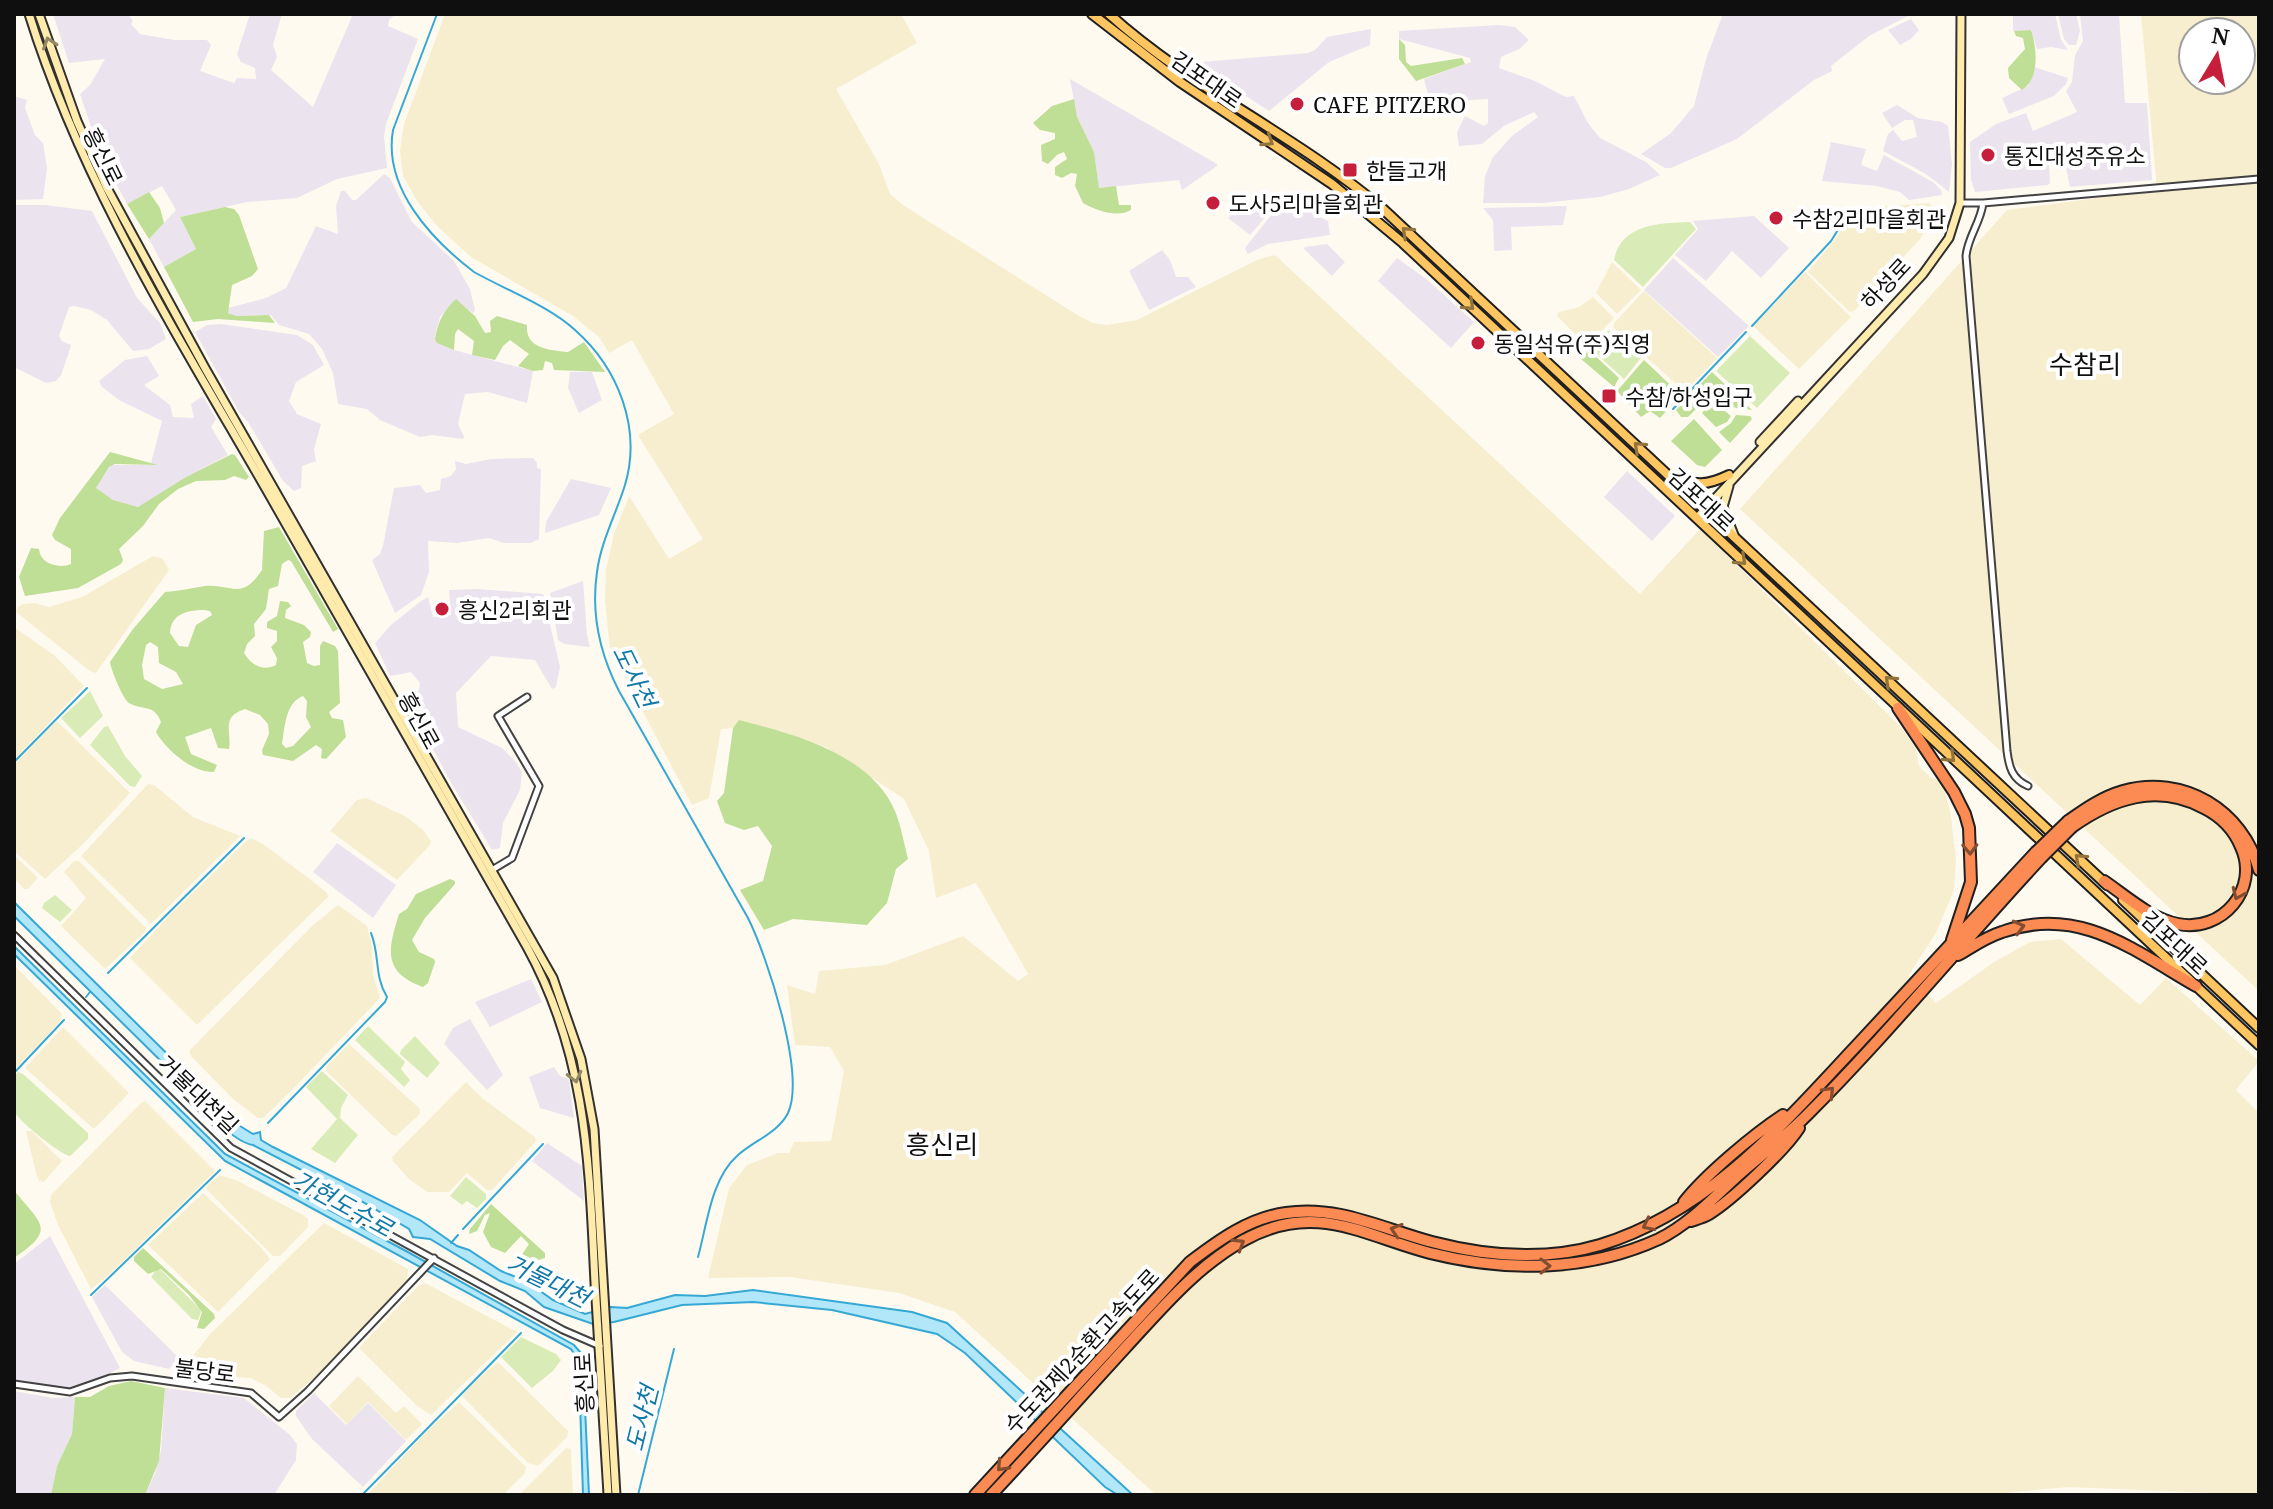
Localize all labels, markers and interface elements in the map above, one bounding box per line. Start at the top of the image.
north arrow [2177,16,2257,96]
text: N [2210,19,2232,52]
one-way arrow [42,37,58,51]
street label: 김포대로 [1165,43,1249,115]
place label: CAFE PITZERO [1313,89,1466,119]
marker: CAFE PITZERO [1288,95,1306,113]
street label: 흥신로 [77,122,131,190]
one-way arrow [1259,132,1274,147]
place label: 통진대성주유소 [2004,140,2146,170]
marker: 통진대성주유소 [1979,146,1997,164]
place label: 한들고개 [1366,155,1447,185]
marker: 한들고개 [1341,161,1359,179]
place label: 도사5리마을회관 [1229,188,1383,218]
marker: 도사5리마을회관 [1204,194,1222,212]
place label: 수참2리마을회관 [1792,203,1946,233]
marker: 수참2리마을회관 [1767,209,1785,227]
one-way arrow [1402,227,1416,242]
street label: 하성로 [1853,251,1917,315]
one-way arrow [1460,296,1475,310]
place label: 동일석유(주)직영 [1494,328,1651,358]
marker: 동일석유(주)직영 [1469,334,1487,352]
district label: 수참리 [2049,346,2121,382]
place label: 수참/하성입구 [1625,381,1753,411]
marker: 수참/하성입구 [1600,387,1618,405]
one-way arrow [1633,443,1648,457]
street label: 김포대로 [1662,460,1742,538]
one-way arrow [1732,550,1746,565]
place label: 흥신2리회관 [458,594,572,624]
marker: 흥신2리회관 [433,600,451,618]
water label: 도사천 [606,639,666,716]
one-way arrow [1885,676,1899,691]
street label: 흥신로 [392,686,448,754]
one-way arrow [1941,748,1956,762]
one-way arrow [1961,844,1978,856]
one-way arrow [2075,854,2089,869]
one-way arrow [2232,885,2248,900]
street label: 김포대로 [2135,903,2215,981]
one-way arrow [2012,920,2026,937]
street label: 거물대천길 [152,1048,246,1140]
one-way arrow [566,1069,583,1083]
one-way arrow [1820,1087,1835,1101]
district label: 흥신리 [906,1126,978,1162]
water label: 가현도수로 [287,1162,400,1245]
one-way arrow [1641,1215,1656,1231]
one-way arrow [1389,1224,1403,1240]
one-way arrow [1230,1239,1245,1254]
water label: 거물대천 [501,1246,598,1315]
one-way arrow [1539,1257,1552,1275]
street label: 수도권제2순환고속도로 [997,1261,1165,1439]
street label: 불당로 [173,1351,237,1389]
street label: 흥신로 [566,1352,600,1414]
water label: 도사천 [617,1379,666,1454]
one-way arrow [998,1456,1012,1471]

